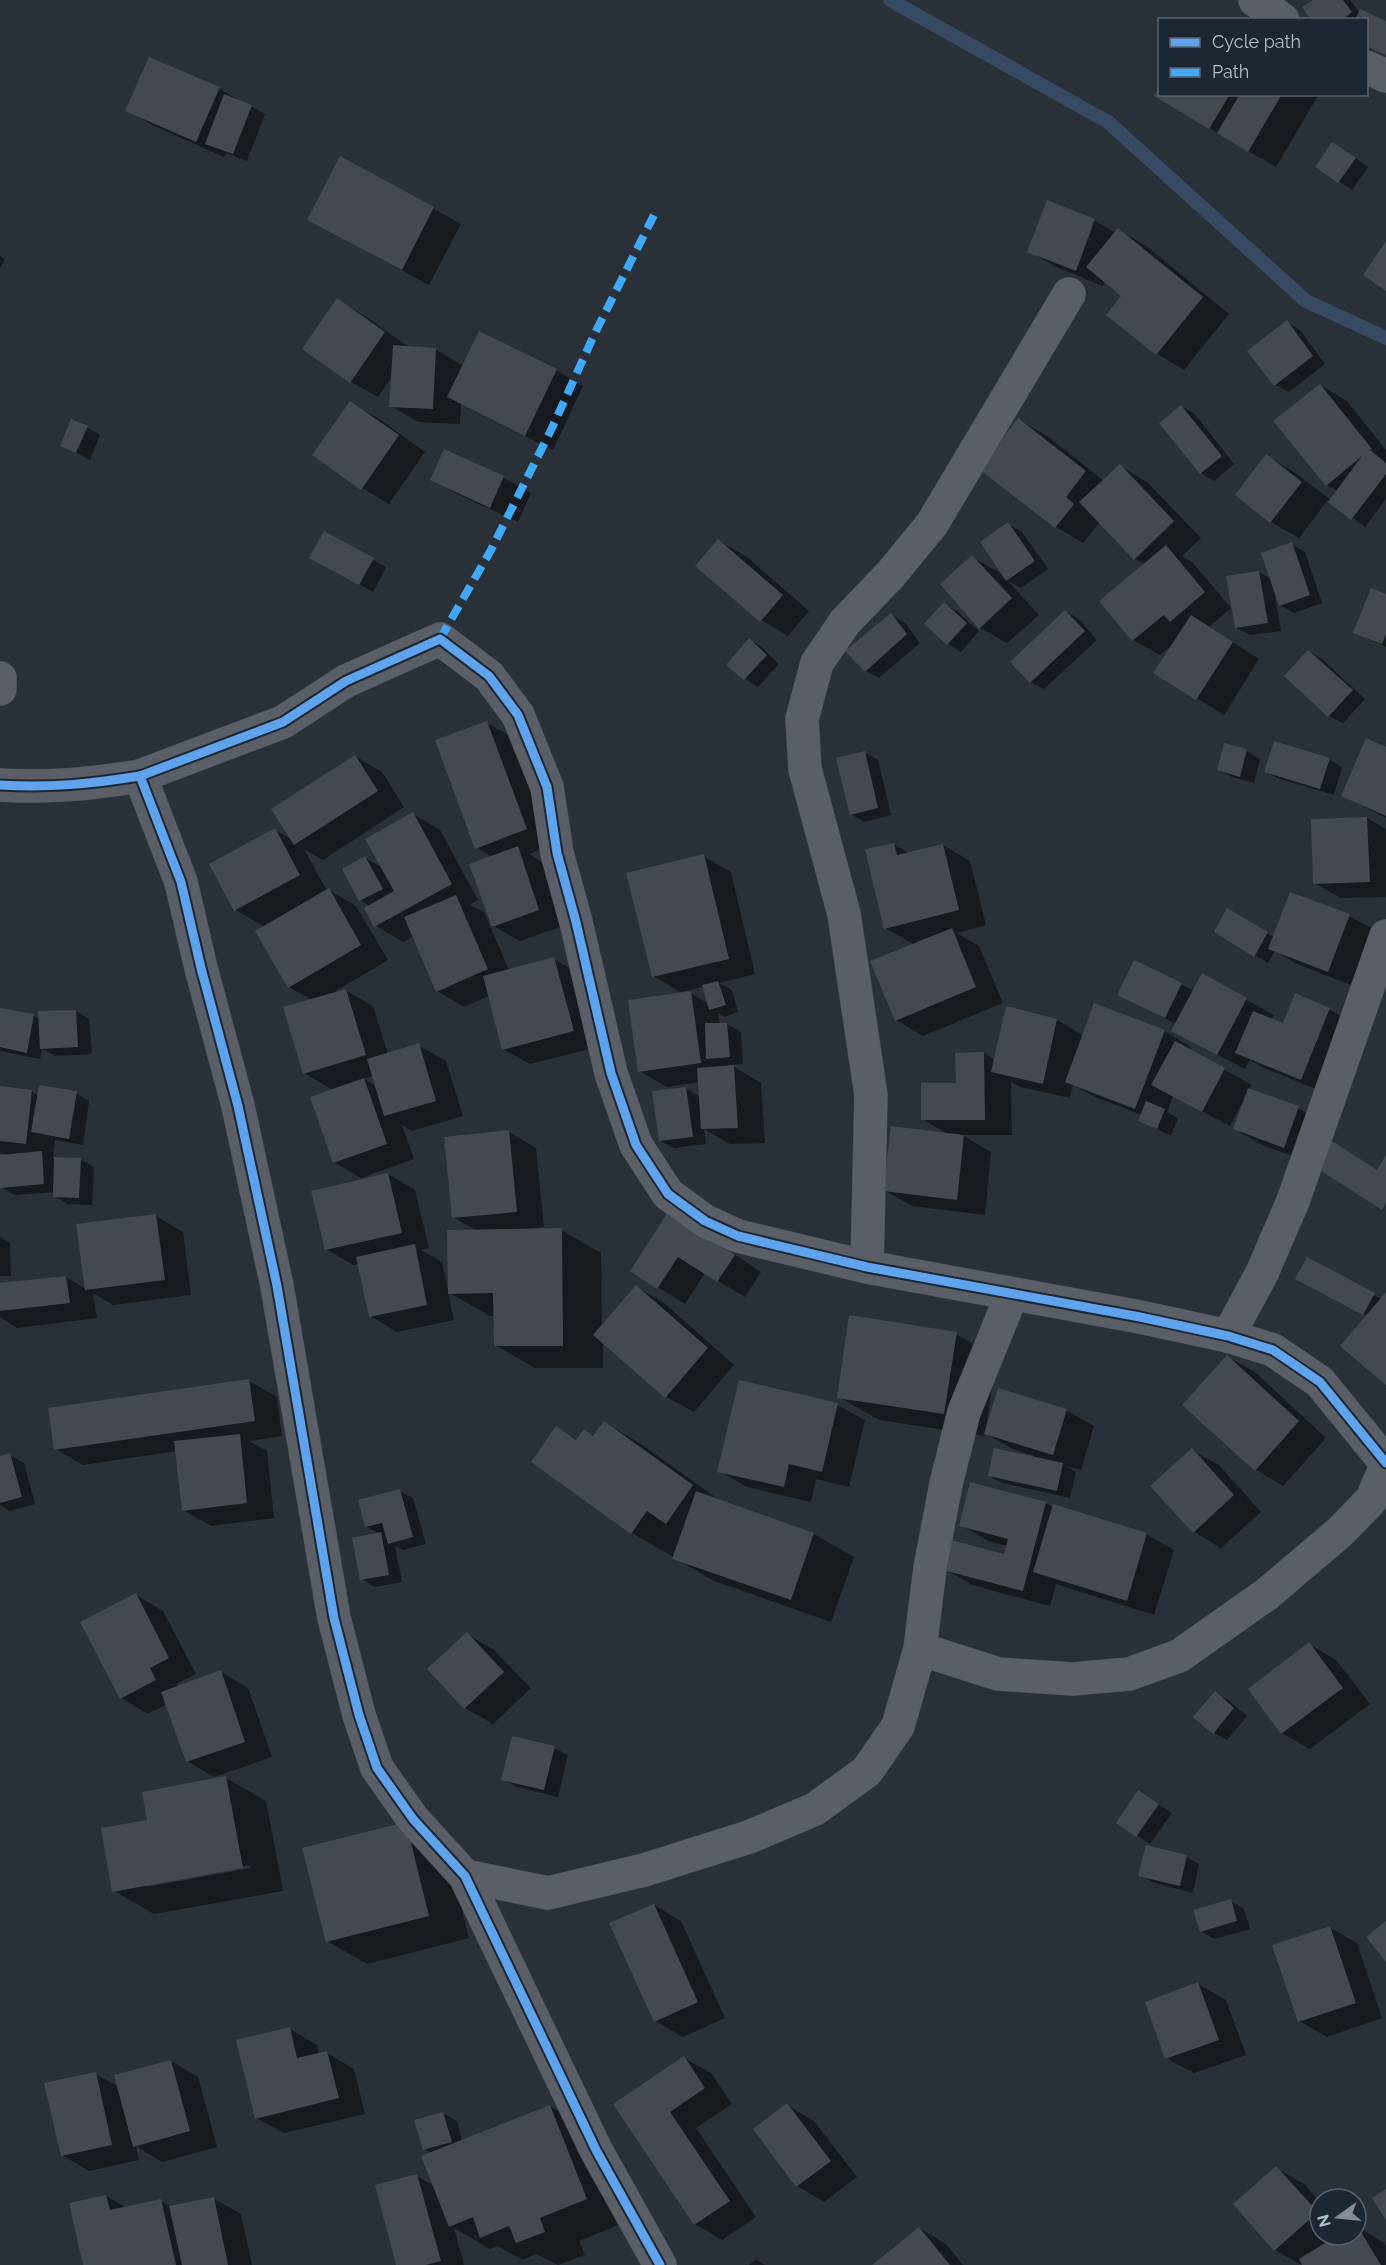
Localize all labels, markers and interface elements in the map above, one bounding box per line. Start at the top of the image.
legend [1158,18,1368,96]
text: Cycle path [1212,31,1301,52]
text: Path [1212,61,1249,82]
north arrow [1308,2187,1368,2247]
text: N [1313,2212,1335,2229]

